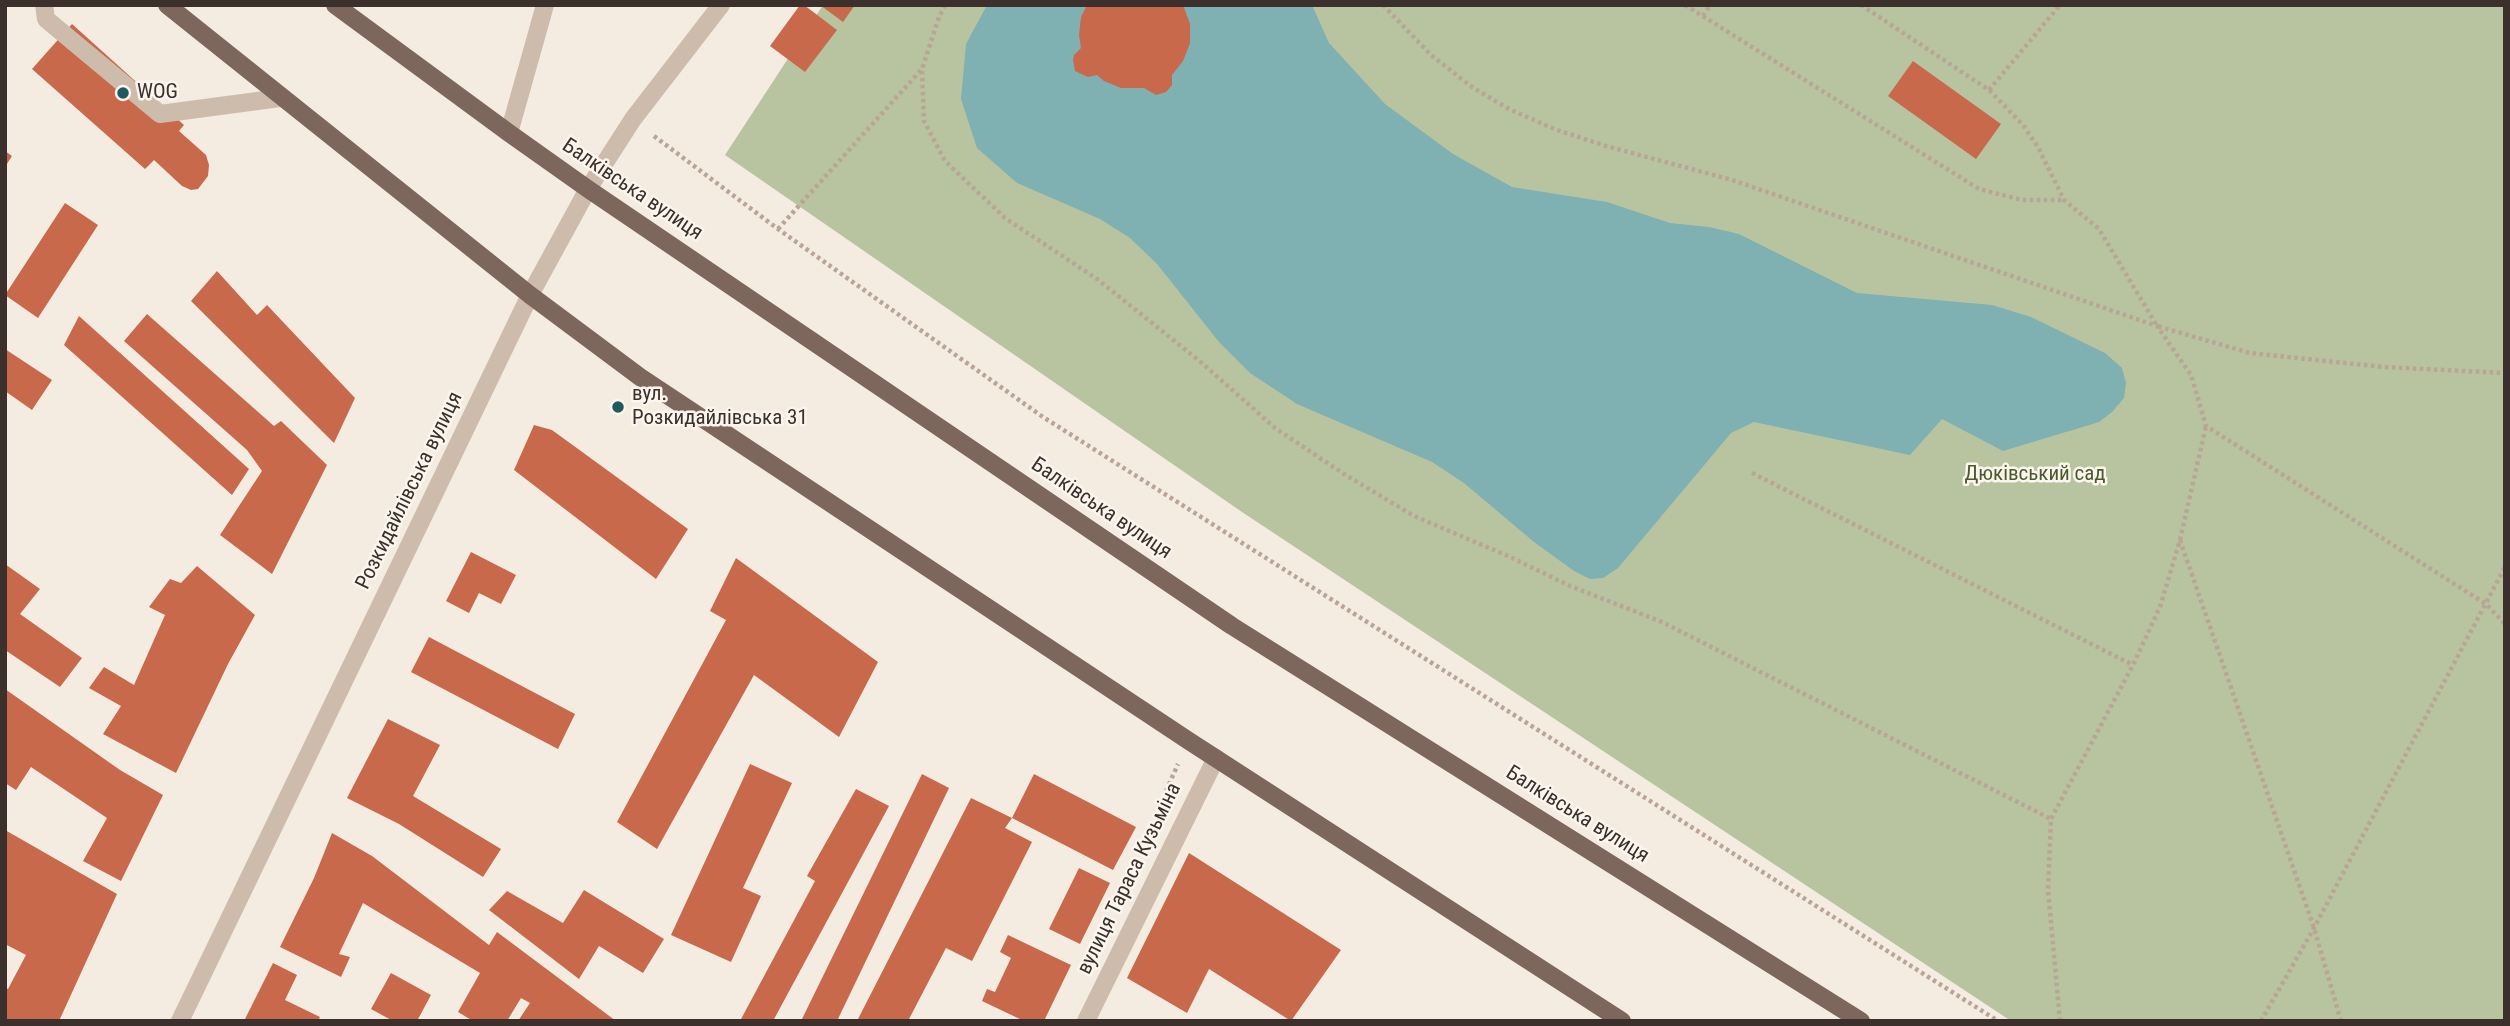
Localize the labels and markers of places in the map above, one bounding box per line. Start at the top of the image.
place label: WOG [137,80,178,106]
marker: WOG [115,85,131,101]
place label: вул. Розкидайлiвська 31 [632,382,808,432]
marker: вул. Розкидайлiвська 31 [610,399,626,415]

